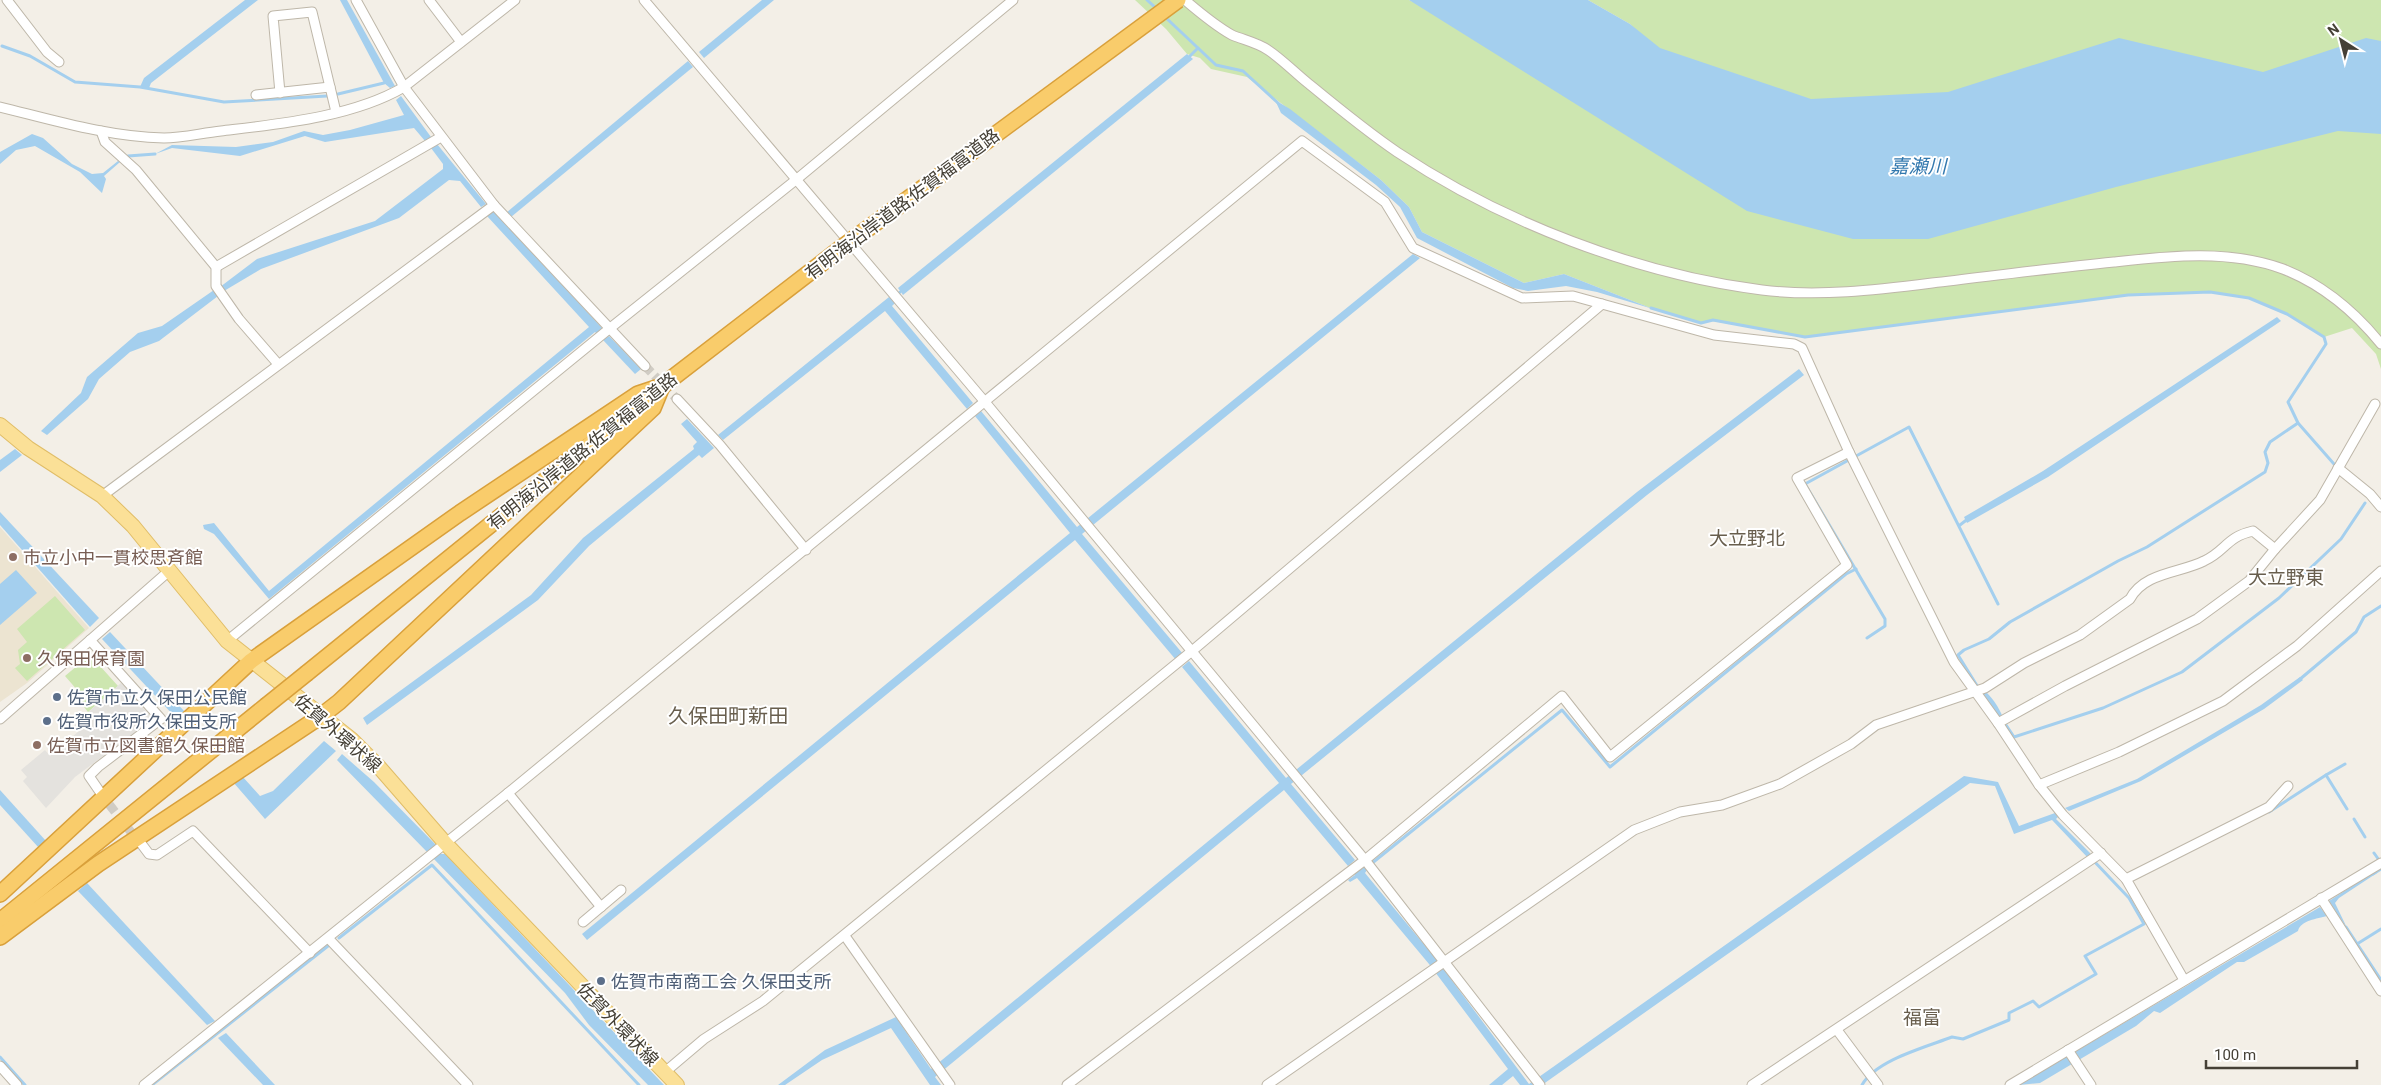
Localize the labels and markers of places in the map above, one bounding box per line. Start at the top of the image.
place label: 市立小中一貫校思斉館 [23,547,203,568]
marker: 市立小中一貫校思斉館 [7,551,19,563]
place label: 久保田保育園 [37,648,145,669]
marker: 久保田保育園 [21,652,33,664]
place label: 佐賀市立久保田公民館 [67,687,247,708]
marker: 佐賀市立久保田公民館 [51,691,63,703]
place label: 佐賀市役所久保田支所 [57,711,237,732]
marker: 佐賀市役所久保田支所 [41,715,53,727]
place label: 佐賀市立図書館久保田館 [47,735,245,756]
marker: 佐賀市立図書館久保田館 [31,739,43,751]
place label: 佐賀市南商工会 久保田支所 [611,971,831,992]
marker: 佐賀市南商工会 久保田支所 [595,975,607,987]

